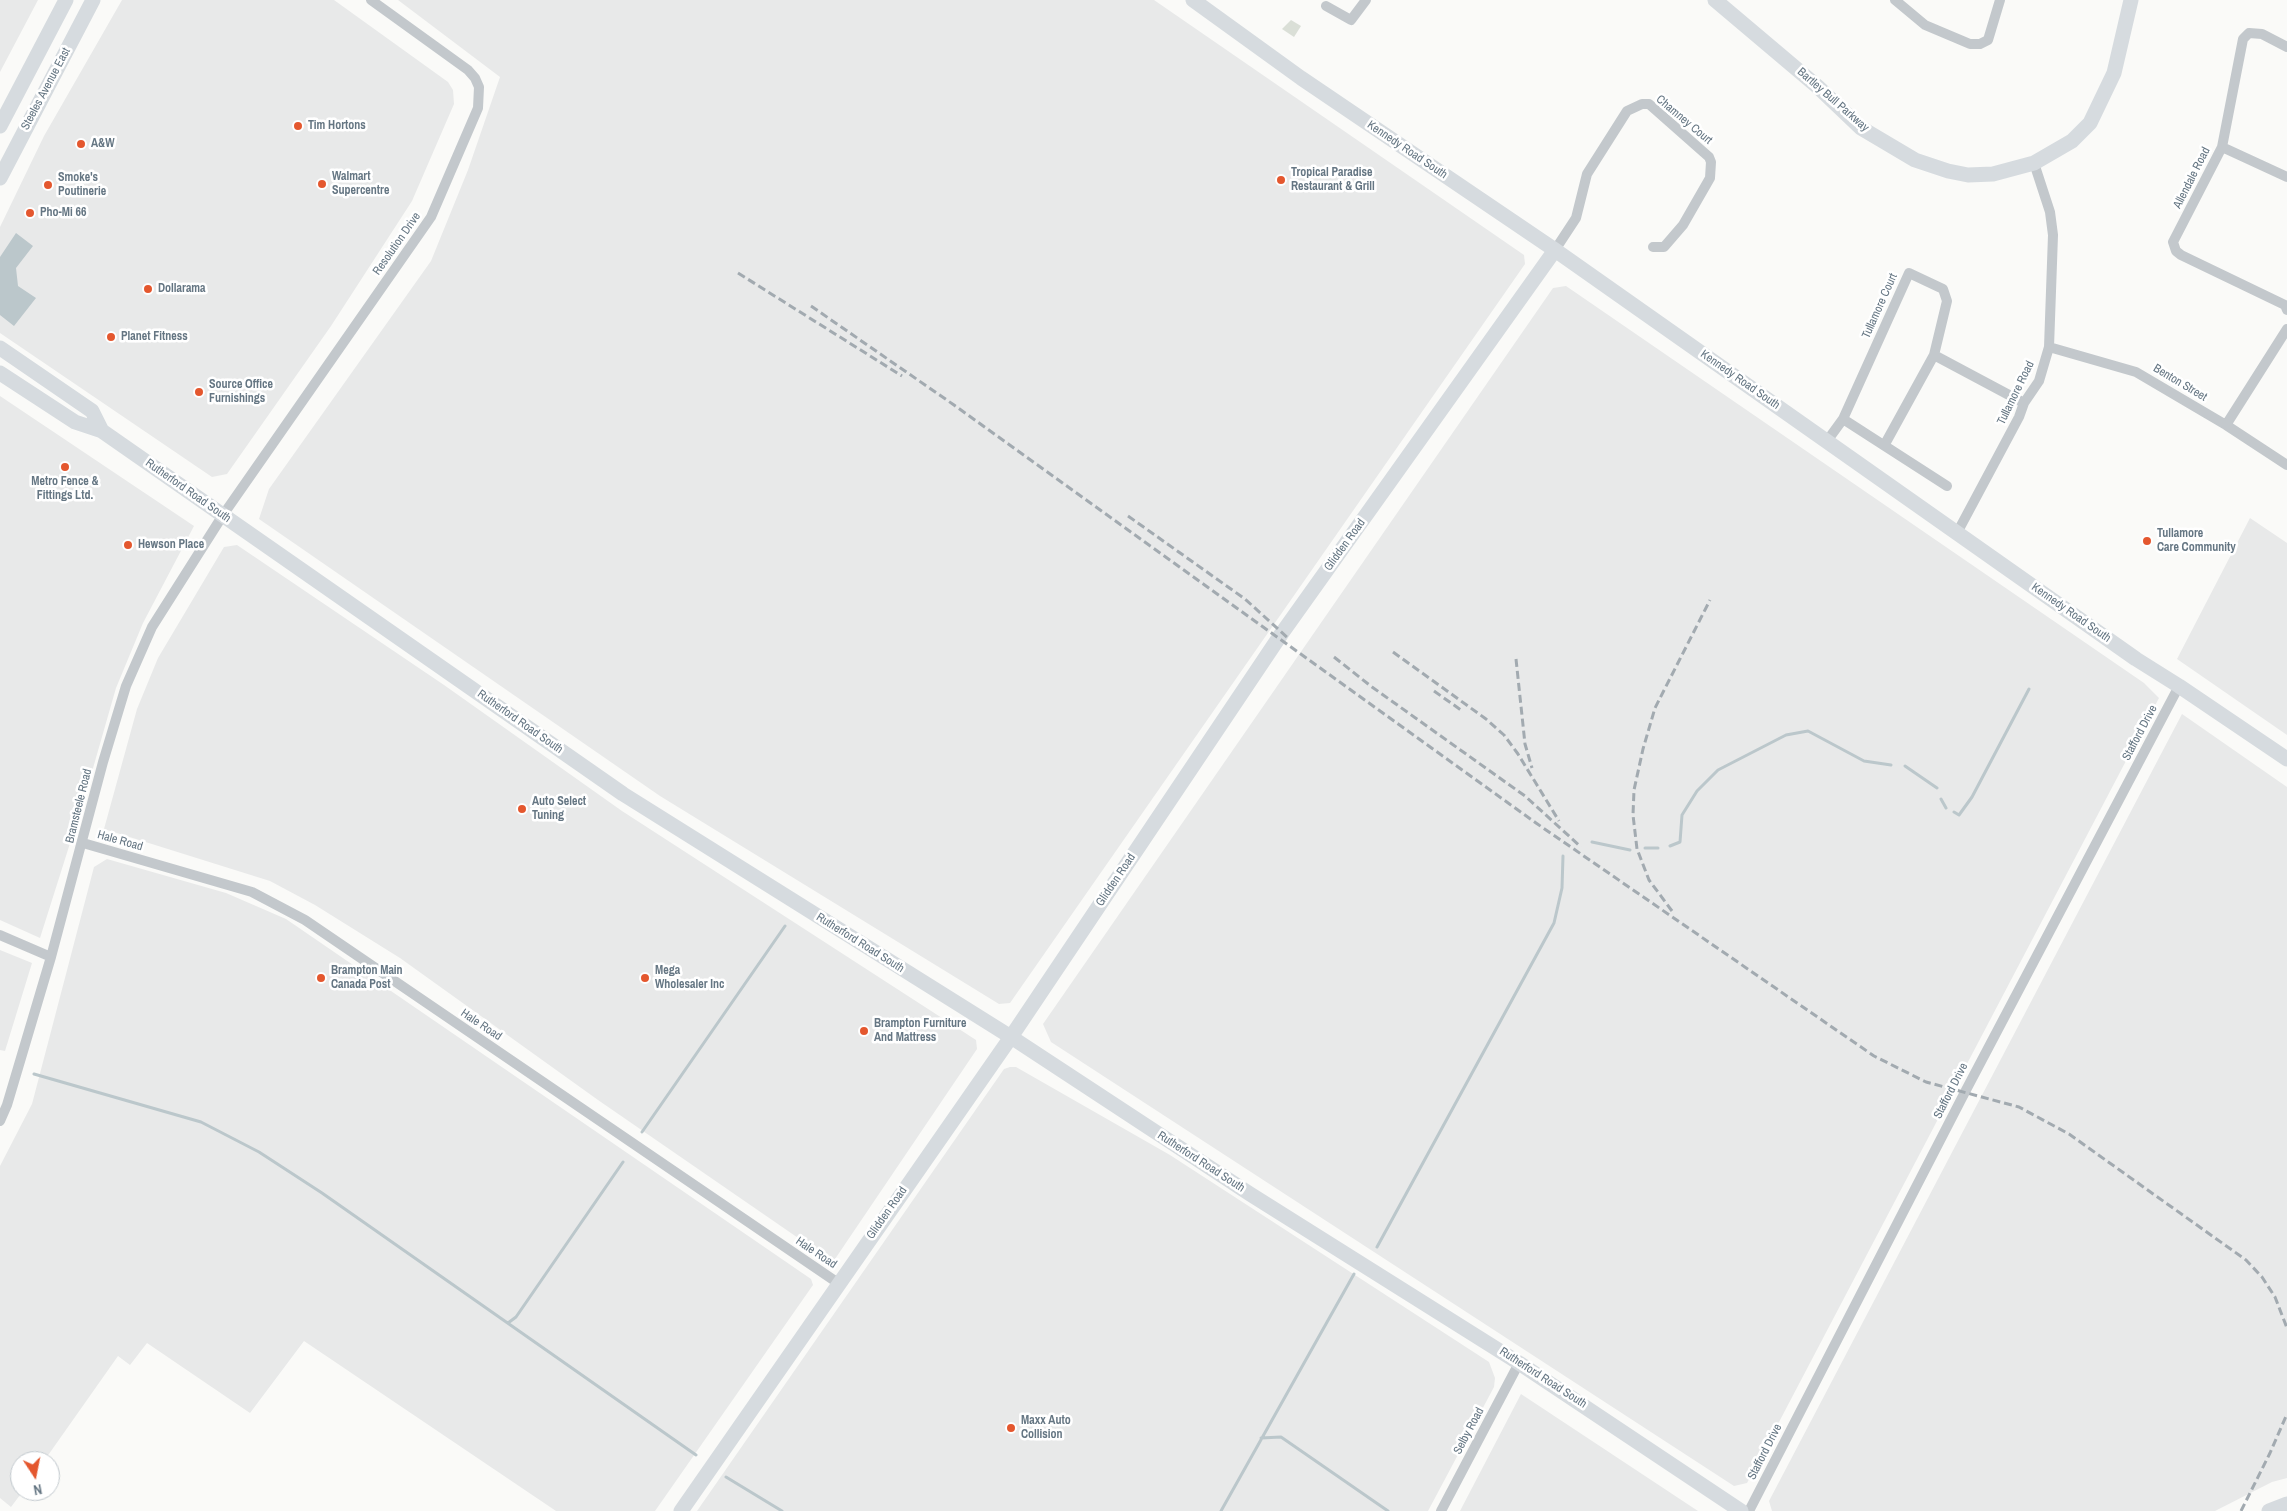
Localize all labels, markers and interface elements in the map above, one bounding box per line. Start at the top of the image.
street label: Steeles Avenue East [18,45,74,133]
street label: Bartley Bull Parkway [1794,65,1872,135]
street label: Chamney Court [1653,92,1715,148]
street label: Kennedy Road South [1364,118,1450,182]
place label: Tim Hortons [308,119,366,133]
marker: Tim Hortons [292,120,304,132]
place label: A&W [91,137,114,151]
marker: A&W [75,138,87,150]
street label: Allendale Road [2170,145,2214,211]
place label: Tropical Paradise Restaurant & Grill [1291,166,1375,194]
place label: Walmart Supercentre [332,170,389,198]
place label: Smoke's Poutinerie [58,171,106,199]
marker: Tropical Paradise Restaurant & Grill [1275,174,1287,186]
marker: Walmart Supercentre [316,178,328,190]
marker: Smoke's Poutinerie [42,179,54,191]
place label: Pho-Mi 66 [40,206,86,220]
marker: Pho-Mi 66 [24,207,36,219]
street label: Resolution Drive [370,210,424,278]
street label: Tullamore Court [1859,271,1901,341]
place label: Dollarama [158,282,206,296]
marker: Dollarama [142,283,154,295]
place label: Planet Fitness [121,330,188,344]
marker: Planet Fitness [105,331,117,343]
street label: Kennedy Road South [1698,347,1782,413]
street label: Tullamore Road [1994,359,2038,427]
street label: Benton Street [2150,361,2210,405]
place label: Source Office Furnishings [209,378,273,406]
marker: Source Office Furnishings [193,386,205,398]
street label: Rutherford Road South [142,456,234,526]
marker: Metro Fence & Fittings Ltd. [59,461,71,473]
place label: Metro Fence & Fittings Ltd. [31,475,99,503]
street label: Glidden Road [1321,516,1369,574]
place label: Tullamore Care Community [2157,527,2236,555]
marker: Tullamore Care Community [2141,535,2153,547]
place label: Hewson Place [138,538,204,552]
marker: Hewson Place [122,539,134,551]
street label: Kennedy Road South [2029,580,2113,646]
street label: Rutherford Road South [474,687,566,757]
street label: Stafford Drive [2119,703,2161,763]
street label: Bramsteele Road [63,767,95,845]
place label: Auto Select Tuning [532,795,586,823]
marker: Auto Select Tuning [516,803,528,815]
street label: Hale Road [96,828,144,854]
street label: Glidden Road [1093,851,1139,909]
street label: Rutherford Road South [813,910,907,976]
place label: Brampton Main Canada Post [331,964,403,992]
place label: Mega Wholesaler Inc [655,964,724,992]
marker: Brampton Main Canada Post [315,972,327,984]
marker: Mega Wholesaler Inc [639,972,651,984]
street label: Hale Road [458,1006,504,1044]
place label: Brampton Furniture And Mattress [874,1017,966,1045]
marker: Brampton Furniture And Mattress [858,1025,870,1037]
street label: Stafford Drive [1931,1061,1971,1121]
street label: Rutherford Road South [1155,1128,1247,1196]
street label: Glidden Road [864,1184,910,1242]
street label: Hale Road [793,1234,839,1272]
street label: Rutherford Road South [1497,1344,1589,1412]
street label: Selby Road [1451,1405,1487,1457]
place label: Maxx Auto Collision [1021,1414,1071,1442]
marker: Maxx Auto Collision [1005,1422,1017,1434]
street label: Stafford Drive [1745,1422,1785,1482]
north arrow [10,1451,60,1501]
text: N [32,1480,43,1499]

